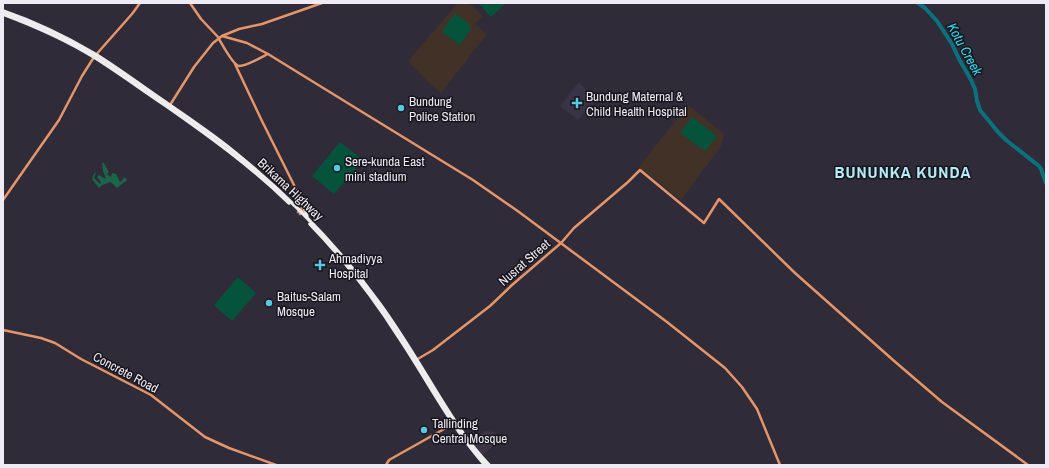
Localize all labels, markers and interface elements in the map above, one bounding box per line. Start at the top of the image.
water label: Kotu Creek [943,20,987,80]
place label: Bundung Maternal & Child Health Hospital [586,88,687,120]
place label: Bundung Police Station [409,93,475,125]
marker: Bundung Maternal & Child Health Hospital [571,97,583,109]
marker: Bundung Police Station [396,103,406,113]
place label: Sere-kunda East mini stadium [345,153,424,185]
street label: Brikama Highway [254,154,328,225]
district label: BUNUNKA KUNDA [834,160,972,183]
marker: Sere-kunda East mini stadium [332,163,342,173]
street label: Nusrat Street [495,235,554,289]
place label: Ahmadiyya Hospital [328,250,382,282]
marker: Ahmadiyya Hospital [314,259,326,271]
place label: Baitus-Salam Mosque [277,288,341,320]
marker: Baitus-Salam Mosque [264,298,274,308]
street label: Concrete Road [90,348,161,397]
place label: Tallinding Central Mosque [432,415,507,447]
marker: Tallinding Central Mosque [419,425,429,435]

